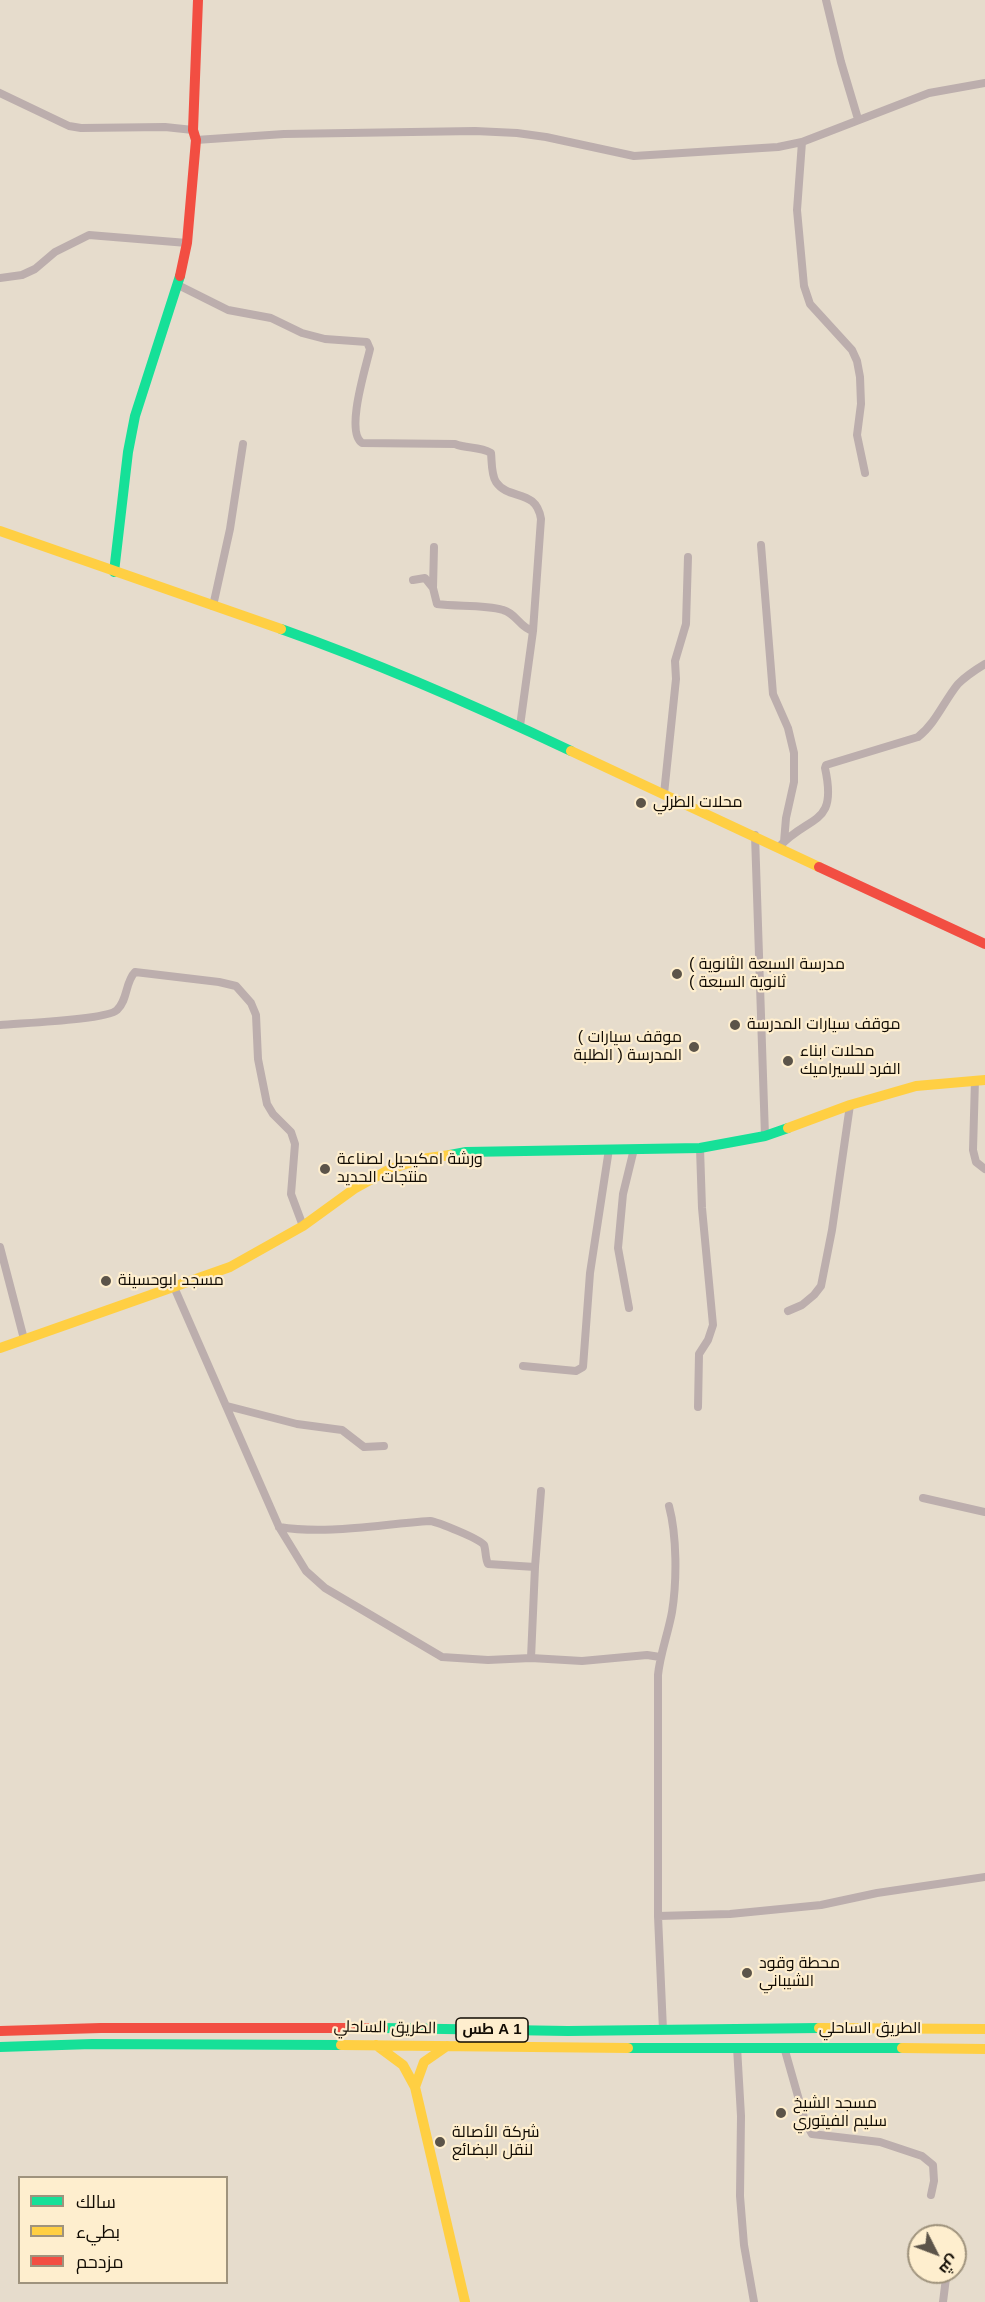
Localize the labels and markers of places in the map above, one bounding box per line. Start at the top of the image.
place label: محلات الطرلي [653,793,743,813]
marker: محلات الطرلي [634,796,648,810]
place label: ( مدرسة السبعة الثانوية ( ثانوية السبعة [689,955,845,993]
marker: ( مدرسة السبعة الثانوية ( ثانوية السبعة [670,967,684,981]
place label: موقف سيارات المدرسة [747,1015,901,1035]
marker: موقف سيارات المدرسة [728,1018,742,1032]
place label: ( موقف سيارات المدرسة ( الطلبة [573,1028,682,1066]
marker: ( موقف سيارات المدرسة ( الطلبة [687,1040,701,1054]
place label: محلات ابناء الفرد للسيراميك [800,1042,901,1080]
marker: محلات ابناء الفرد للسيراميك [781,1054,795,1068]
place label: ورشة امكيحيل لصناعة منتجات الحديد [337,1150,483,1188]
marker: ورشة امكيحيل لصناعة منتجات الحديد [318,1162,332,1176]
place label: مسجد ابوحسينة [118,1271,224,1291]
marker: مسجد ابوحسينة [99,1274,113,1288]
place label: محطة وقود الشيباني [759,1954,840,1992]
marker: محطة وقود الشيباني [740,1966,754,1980]
place label: مسجد الشيخ سليم الفيتوري [793,2094,887,2132]
marker: مسجد الشيخ سليم الفيتوري [774,2106,788,2120]
place label: شركة الأصالة لنقل البضائع [452,2123,540,2161]
marker: شركة الأصالة لنقل البضائع [433,2135,447,2149]

